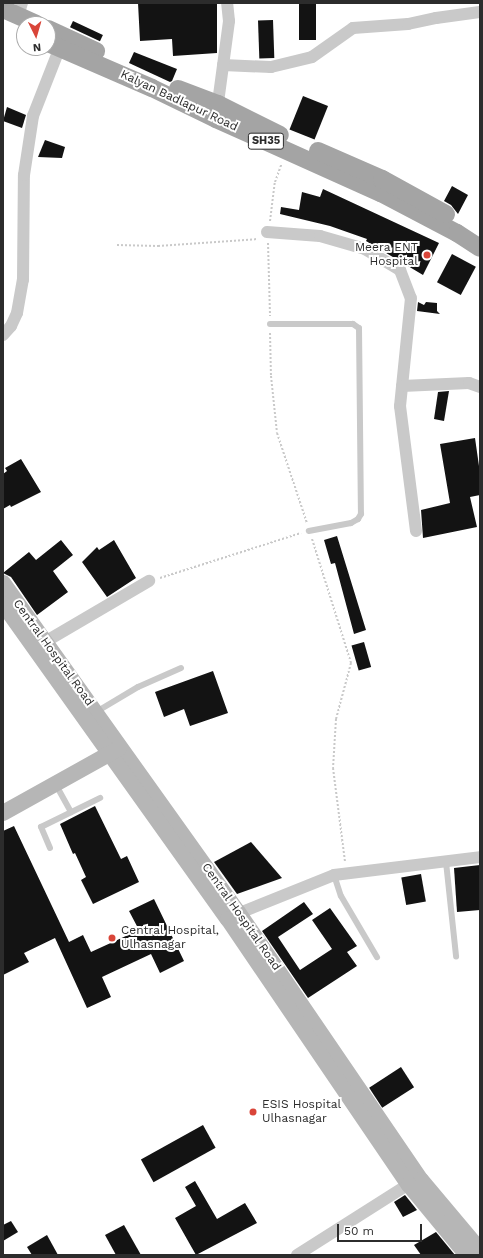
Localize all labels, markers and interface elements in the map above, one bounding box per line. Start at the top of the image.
north arrow [16,16,56,56]
text: N [32,41,42,54]
street label: Kalyan Badlapur Road [118,67,240,135]
road number: SH35 [247,132,285,150]
place label: Meera ENT Hospital [355,241,418,269]
marker: Meera ENT Hospital [421,249,433,261]
street label: Central Hospital Road [9,597,97,709]
street label: Central Hospital Road [198,860,284,974]
place label: Central Hospital, Ulhasnagar [121,924,219,952]
marker: Central Hospital, Ulhasnagar [106,932,118,944]
place label: ESIS Hospital Ulhasnagar [262,1098,341,1126]
marker: ESIS Hospital Ulhasnagar [247,1106,259,1118]
scale bar [339,1216,424,1242]
text: 50 m [344,1224,374,1238]

